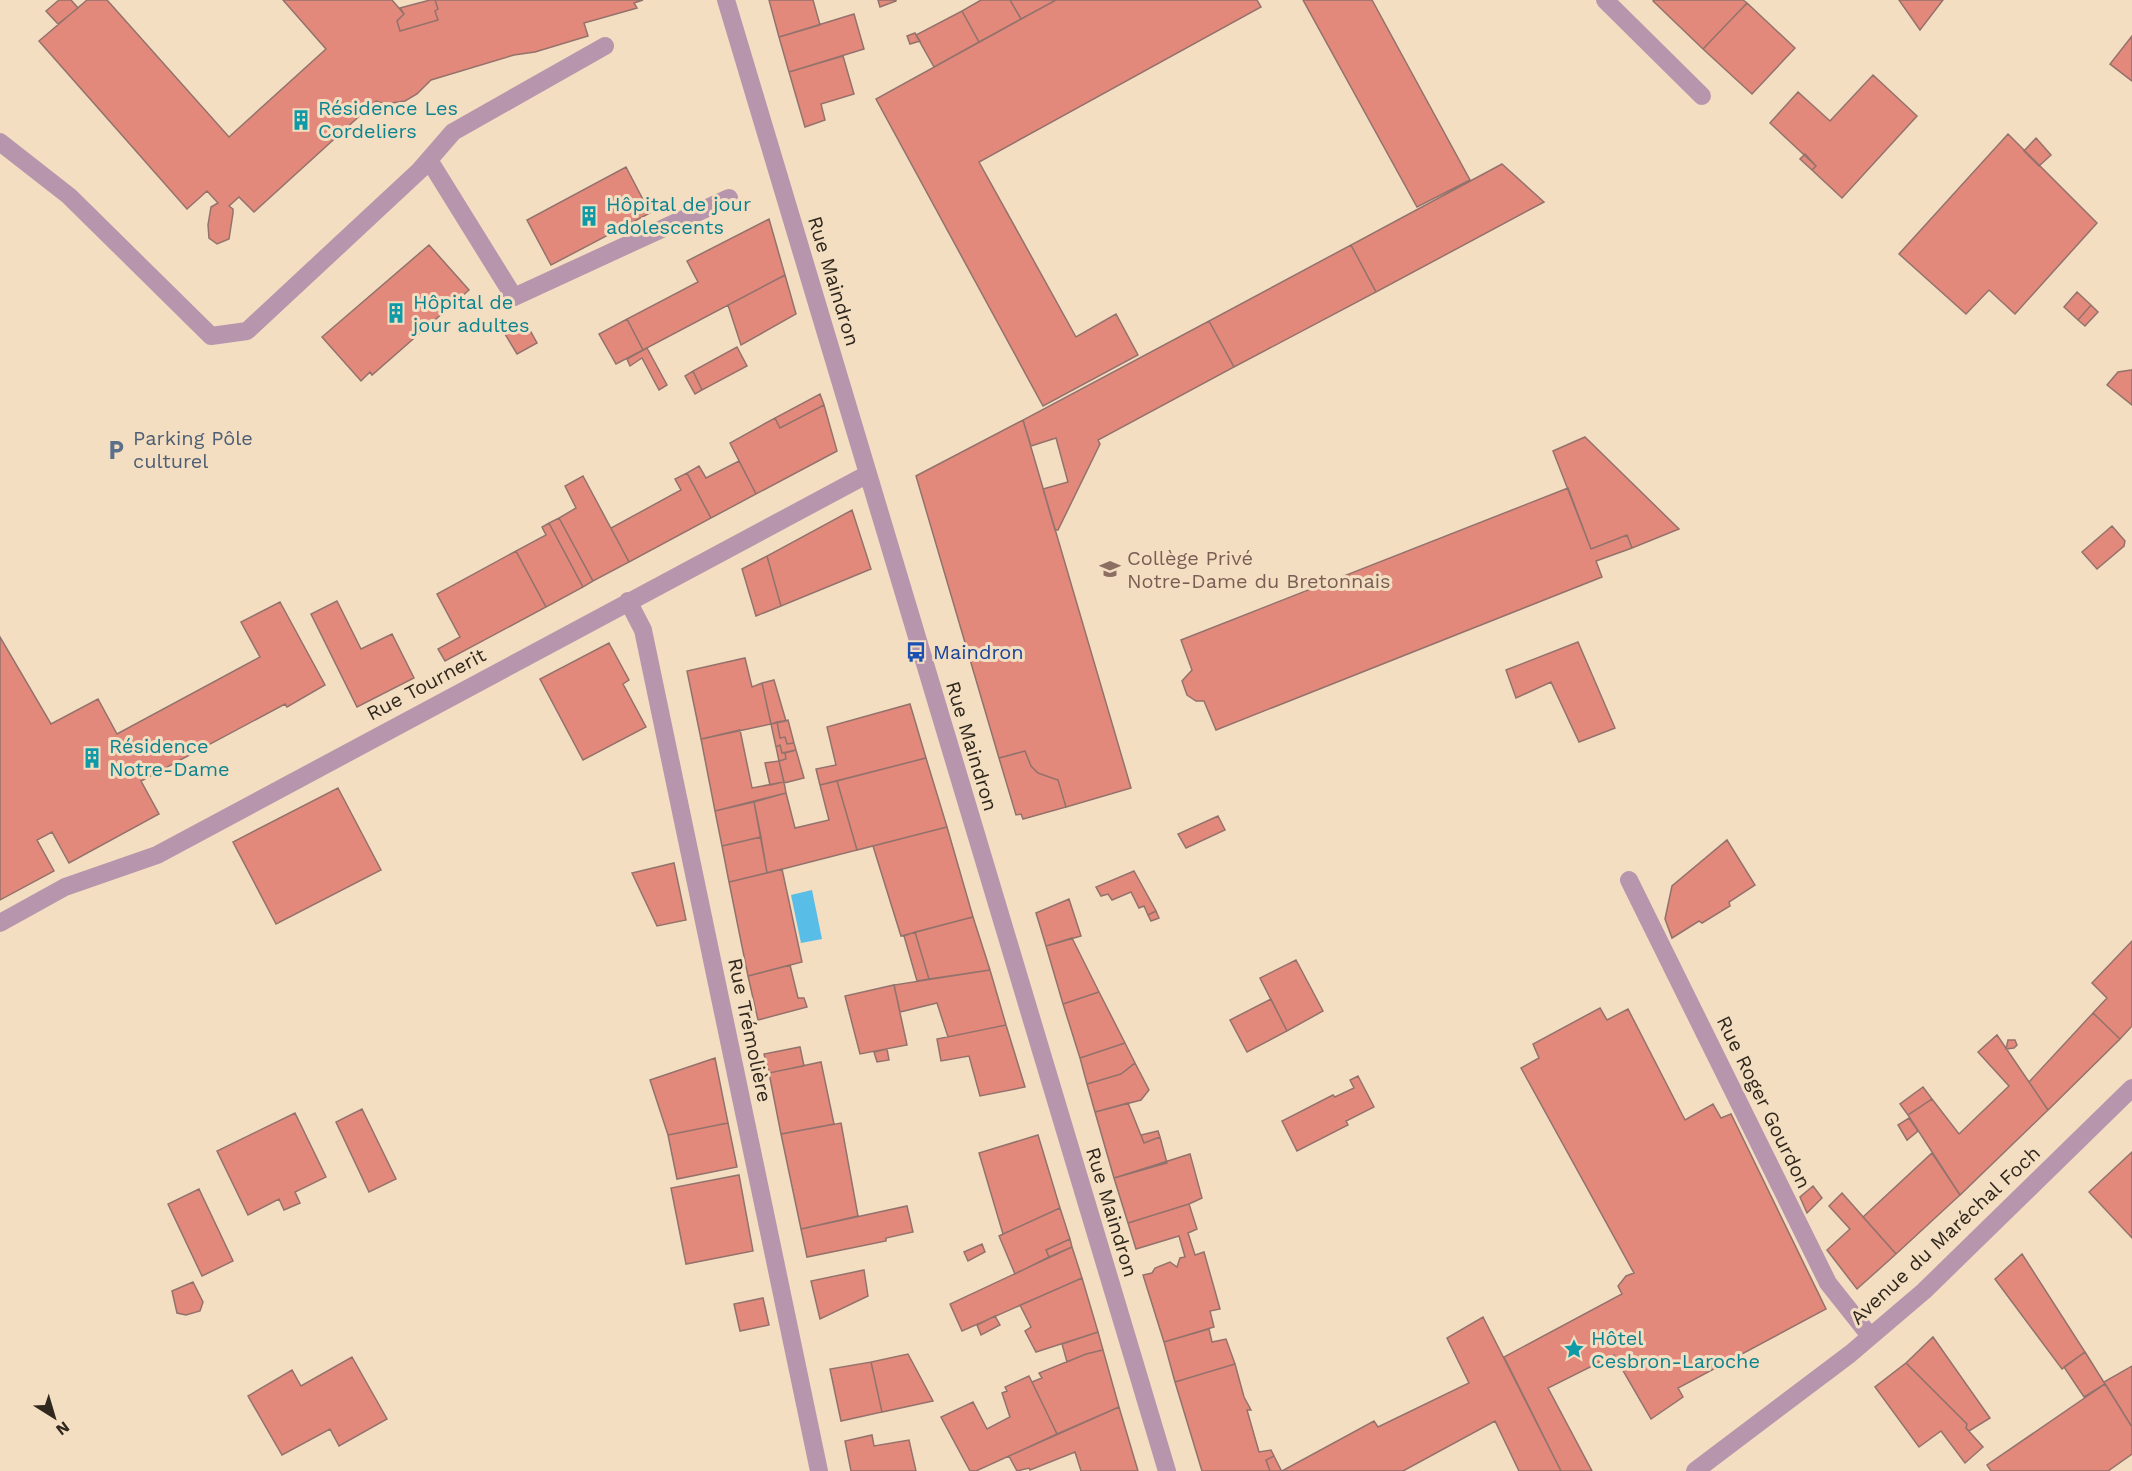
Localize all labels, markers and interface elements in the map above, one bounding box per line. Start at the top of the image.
place label: Résidence Les Cordeliers [318,96,458,143]
building icon: Résidence Les Cordeliers [289,108,313,132]
place label: Hôpital de jour adolescents [606,192,751,239]
building icon: Hôpital de jour adolescents [577,204,601,228]
street label: Rue Maindron [803,213,865,349]
place label: Hôpital de jour adultes [411,290,530,337]
building icon: Hôpital de jour adultes [384,301,408,325]
place label: Parking Pôle culturel [133,426,253,473]
parking icon: Parking Pôle culturel [104,438,128,462]
place label: Collège Privé Notre-Dame du Bretonnais [1127,546,1391,593]
school or university icon: Collège Privé Notre-Dame du Bretonnais [1098,557,1122,581]
bus stop icon: Maindron [904,640,928,664]
place label: Maindron [933,640,1024,664]
street label: Rue Tournerit [362,642,490,725]
street label: Rue Maindron [941,678,1003,814]
place label: Résidence Notre-Dame [109,734,230,781]
building icon: Résidence Notre-Dame [80,746,104,770]
street label: Rue Trémolière [723,956,777,1104]
street label: Rue Roger Gourdon [1712,1012,1816,1192]
street label: Avenue du Maréchal Foch [1845,1141,2045,1329]
street label: Rue Maindron [1081,1144,1143,1280]
place label: Hôtel Cesbron-Laroche [1591,1326,1760,1373]
place icon: Hôtel Cesbron-Laroche [1562,1337,1586,1361]
north arrow [24,1387,84,1447]
text: N [52,1417,73,1440]

